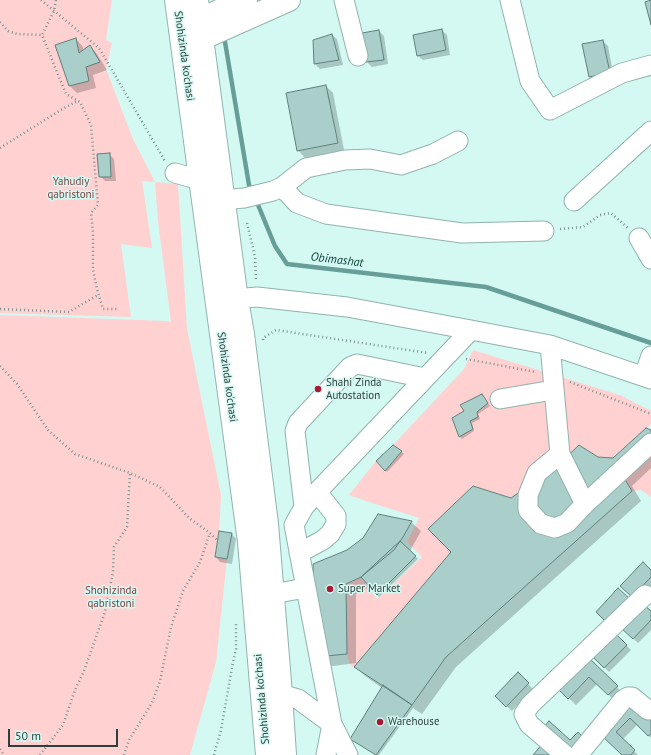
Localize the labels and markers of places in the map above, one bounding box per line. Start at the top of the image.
place label: Shahi Zinda Autostation [326,376,382,402]
marker: Shahi Zinda Autostation [313,384,323,394]
place label: Super Market [338,582,400,596]
marker: Super Market [325,584,335,594]
place label: Warehouse [388,715,440,729]
marker: Warehouse [375,717,385,727]

